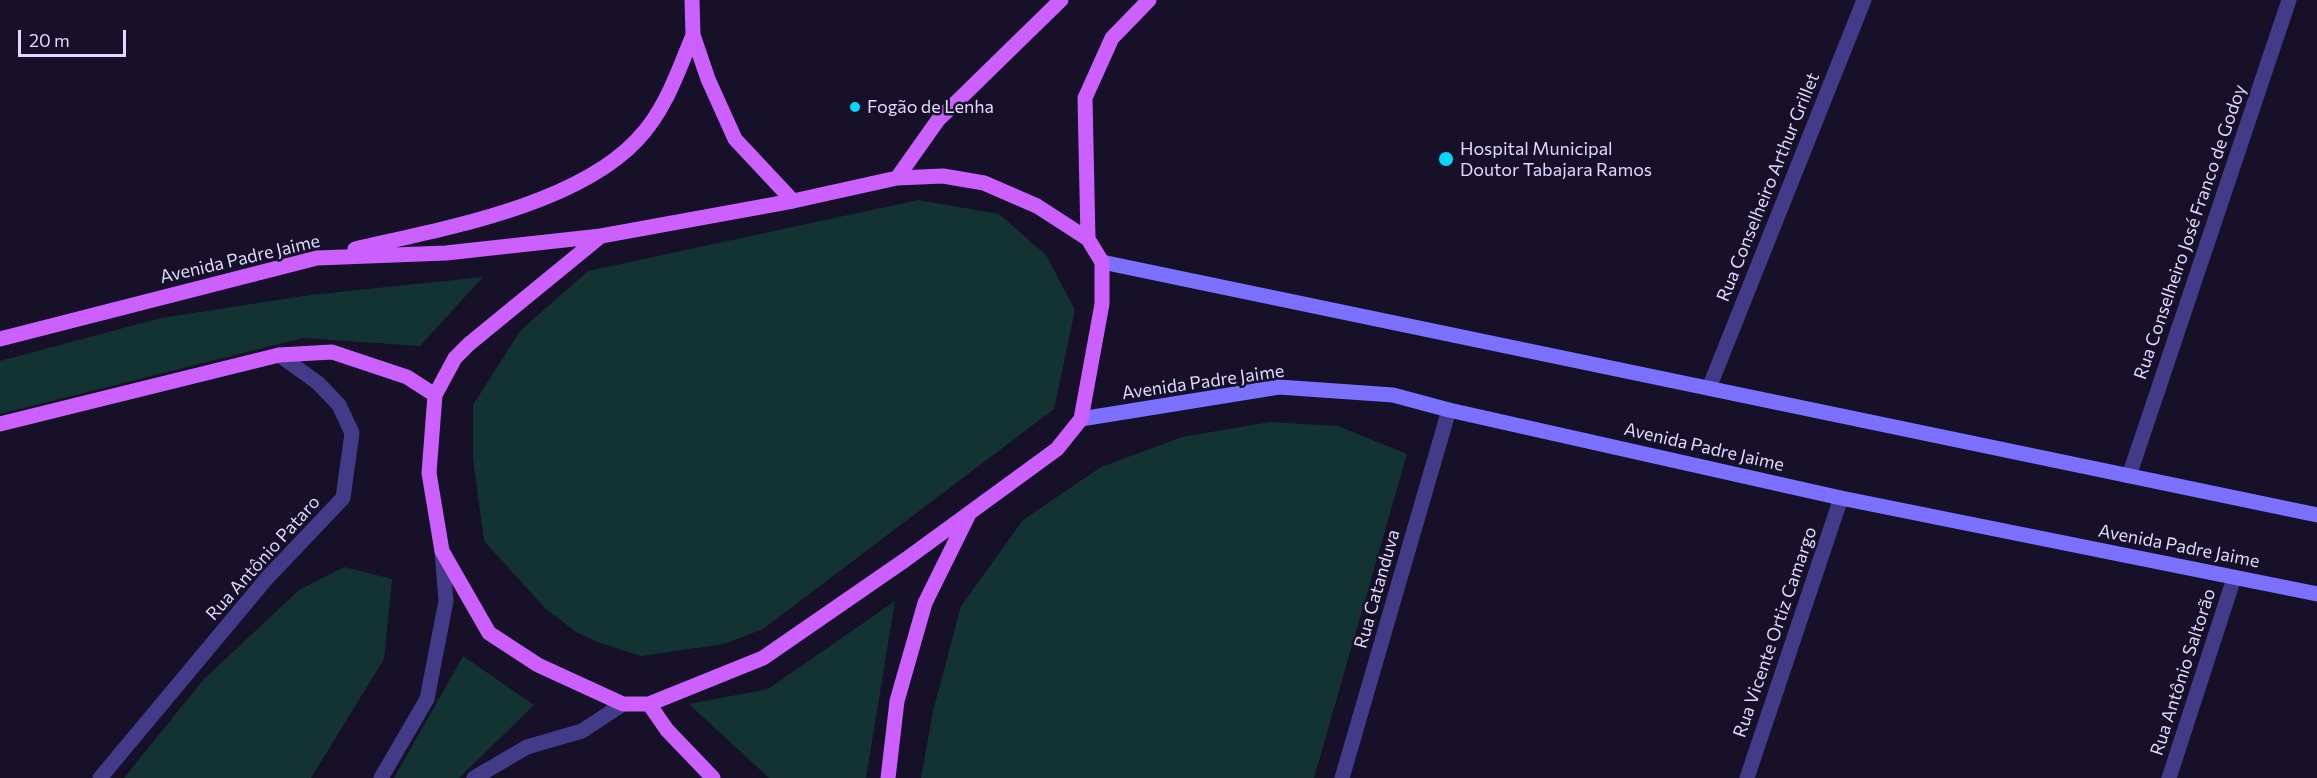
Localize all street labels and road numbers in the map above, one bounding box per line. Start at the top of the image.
street label: Rua Conselheiro Arthur Grillet [1712,69,1824,305]
street label: Rua Conselheiro José Franco de Godoy [2129,82,2251,382]
street label: Avenida Padre Jaime [158,230,322,288]
street label: Avenida Padre Jaime [1120,360,1286,404]
street label: Avenida Padre Jaime [1622,418,1786,476]
street label: Rua Antônio Pataro [201,491,325,625]
street label: Avenida Padre Jaime [2097,520,2261,572]
street label: Rua Vicente Ortiz Camargo [1729,524,1821,740]
street label: Rua Catanduva [1350,527,1404,651]
street label: Rua Antônio Saltorão [2146,586,2220,758]

